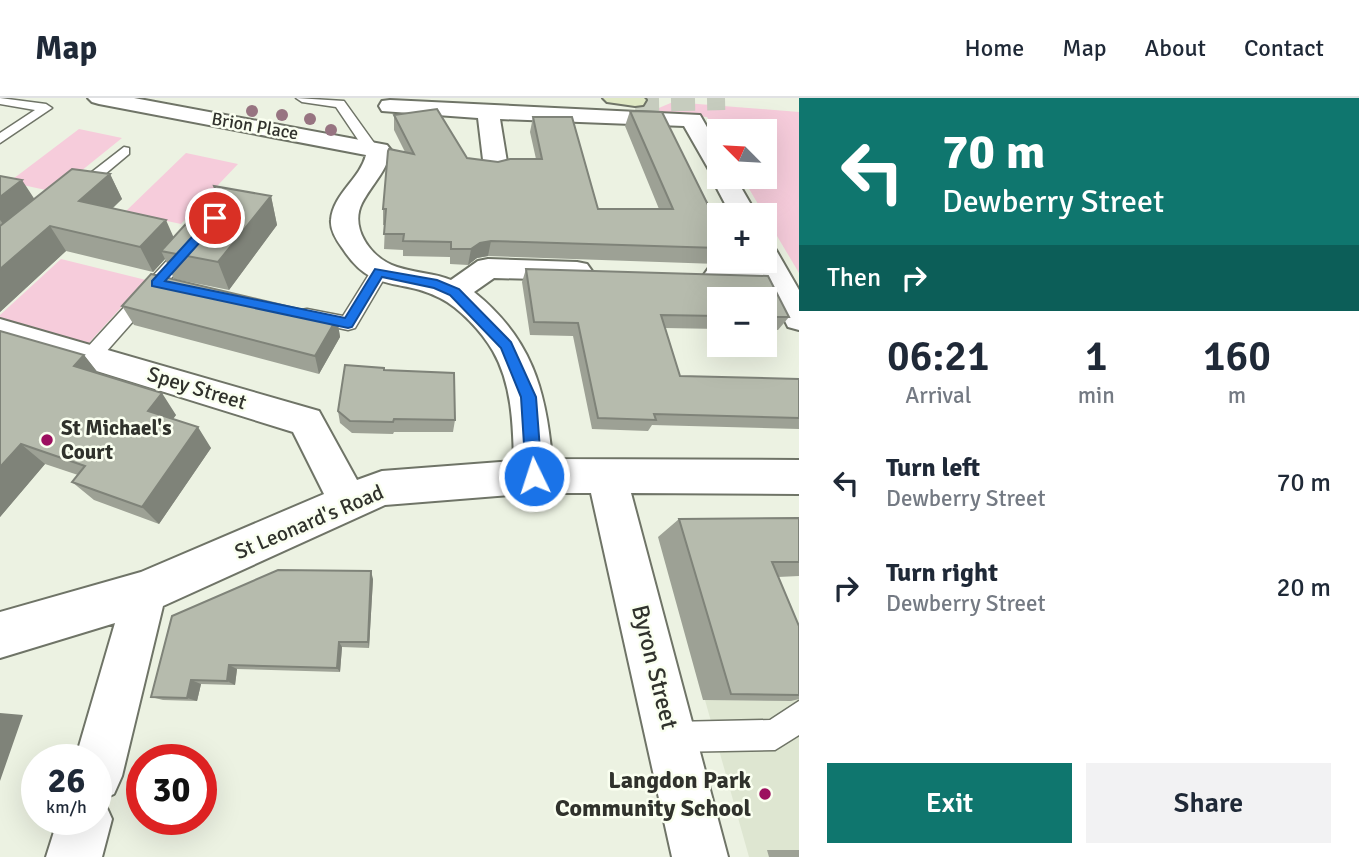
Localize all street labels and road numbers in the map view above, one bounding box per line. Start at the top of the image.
street label: Brion Place [210,108,300,144]
street label: Spey Street [144,361,250,415]
street label: St Leonard's Road [231,479,387,565]
street label: Byron Street [625,602,685,732]

